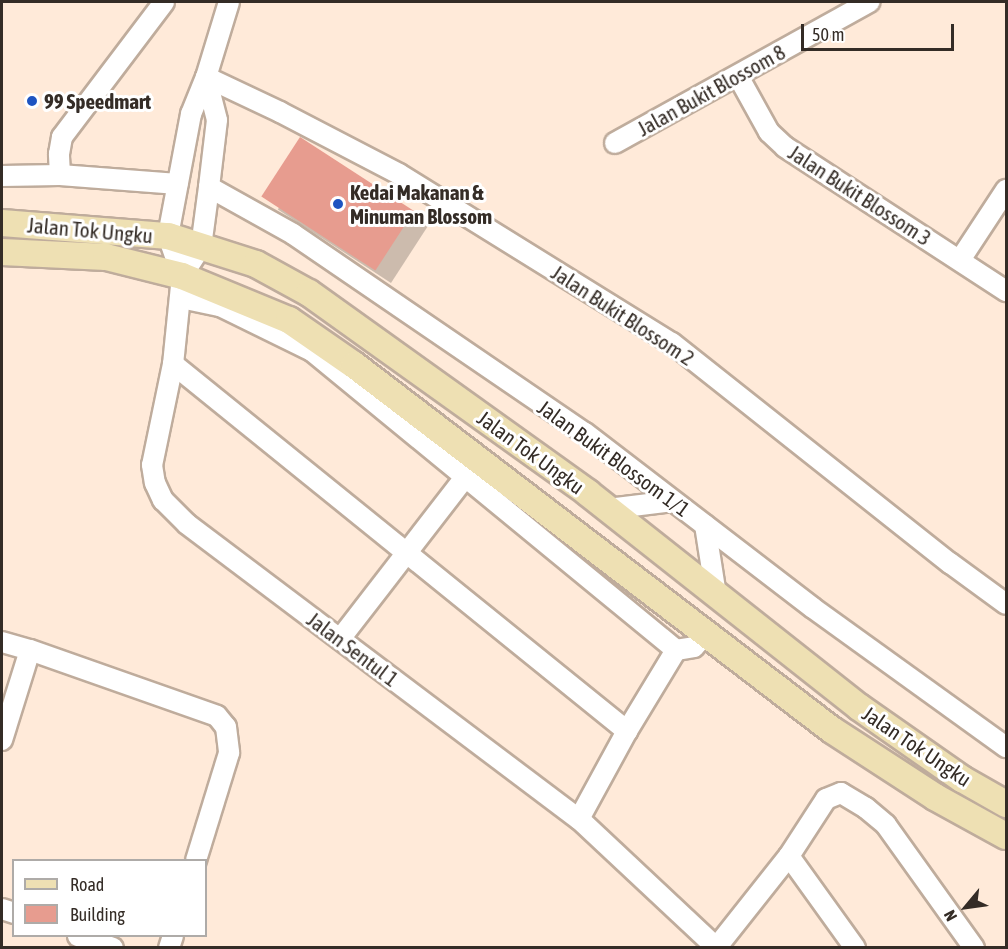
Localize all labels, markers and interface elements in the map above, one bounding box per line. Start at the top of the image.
scale bar [804,12,957,50]
text: 50 m [812,24,844,45]
street label: Jalan Bukit Blossom 8 [633,39,789,141]
place label: 99 Speedmart [44,88,151,114]
marker: 99 Speedmart [25,94,39,108]
street label: Jalan Bukit Blossom 3 [784,139,936,251]
place label: Kedai Makanan & Minuman Blossom [350,179,492,229]
marker: Kedai Makanan & Minuman Blossom [331,197,345,211]
street label: Jalan Tok Ungku [26,212,154,248]
street label: Jalan Bukit Blossom 2 [547,259,699,371]
street label: Jalan Bukit Blossom 1/1 [533,394,695,522]
street label: Jalan Tok Ungku [473,405,589,499]
street label: Jalan Sentul 1 [302,606,404,692]
street label: Jalan Tok Ungku [858,700,976,792]
legend [12,859,207,937]
text: Road [70,874,104,895]
north arrow [936,877,996,937]
text: Building [70,904,125,925]
text: N [940,907,960,924]

